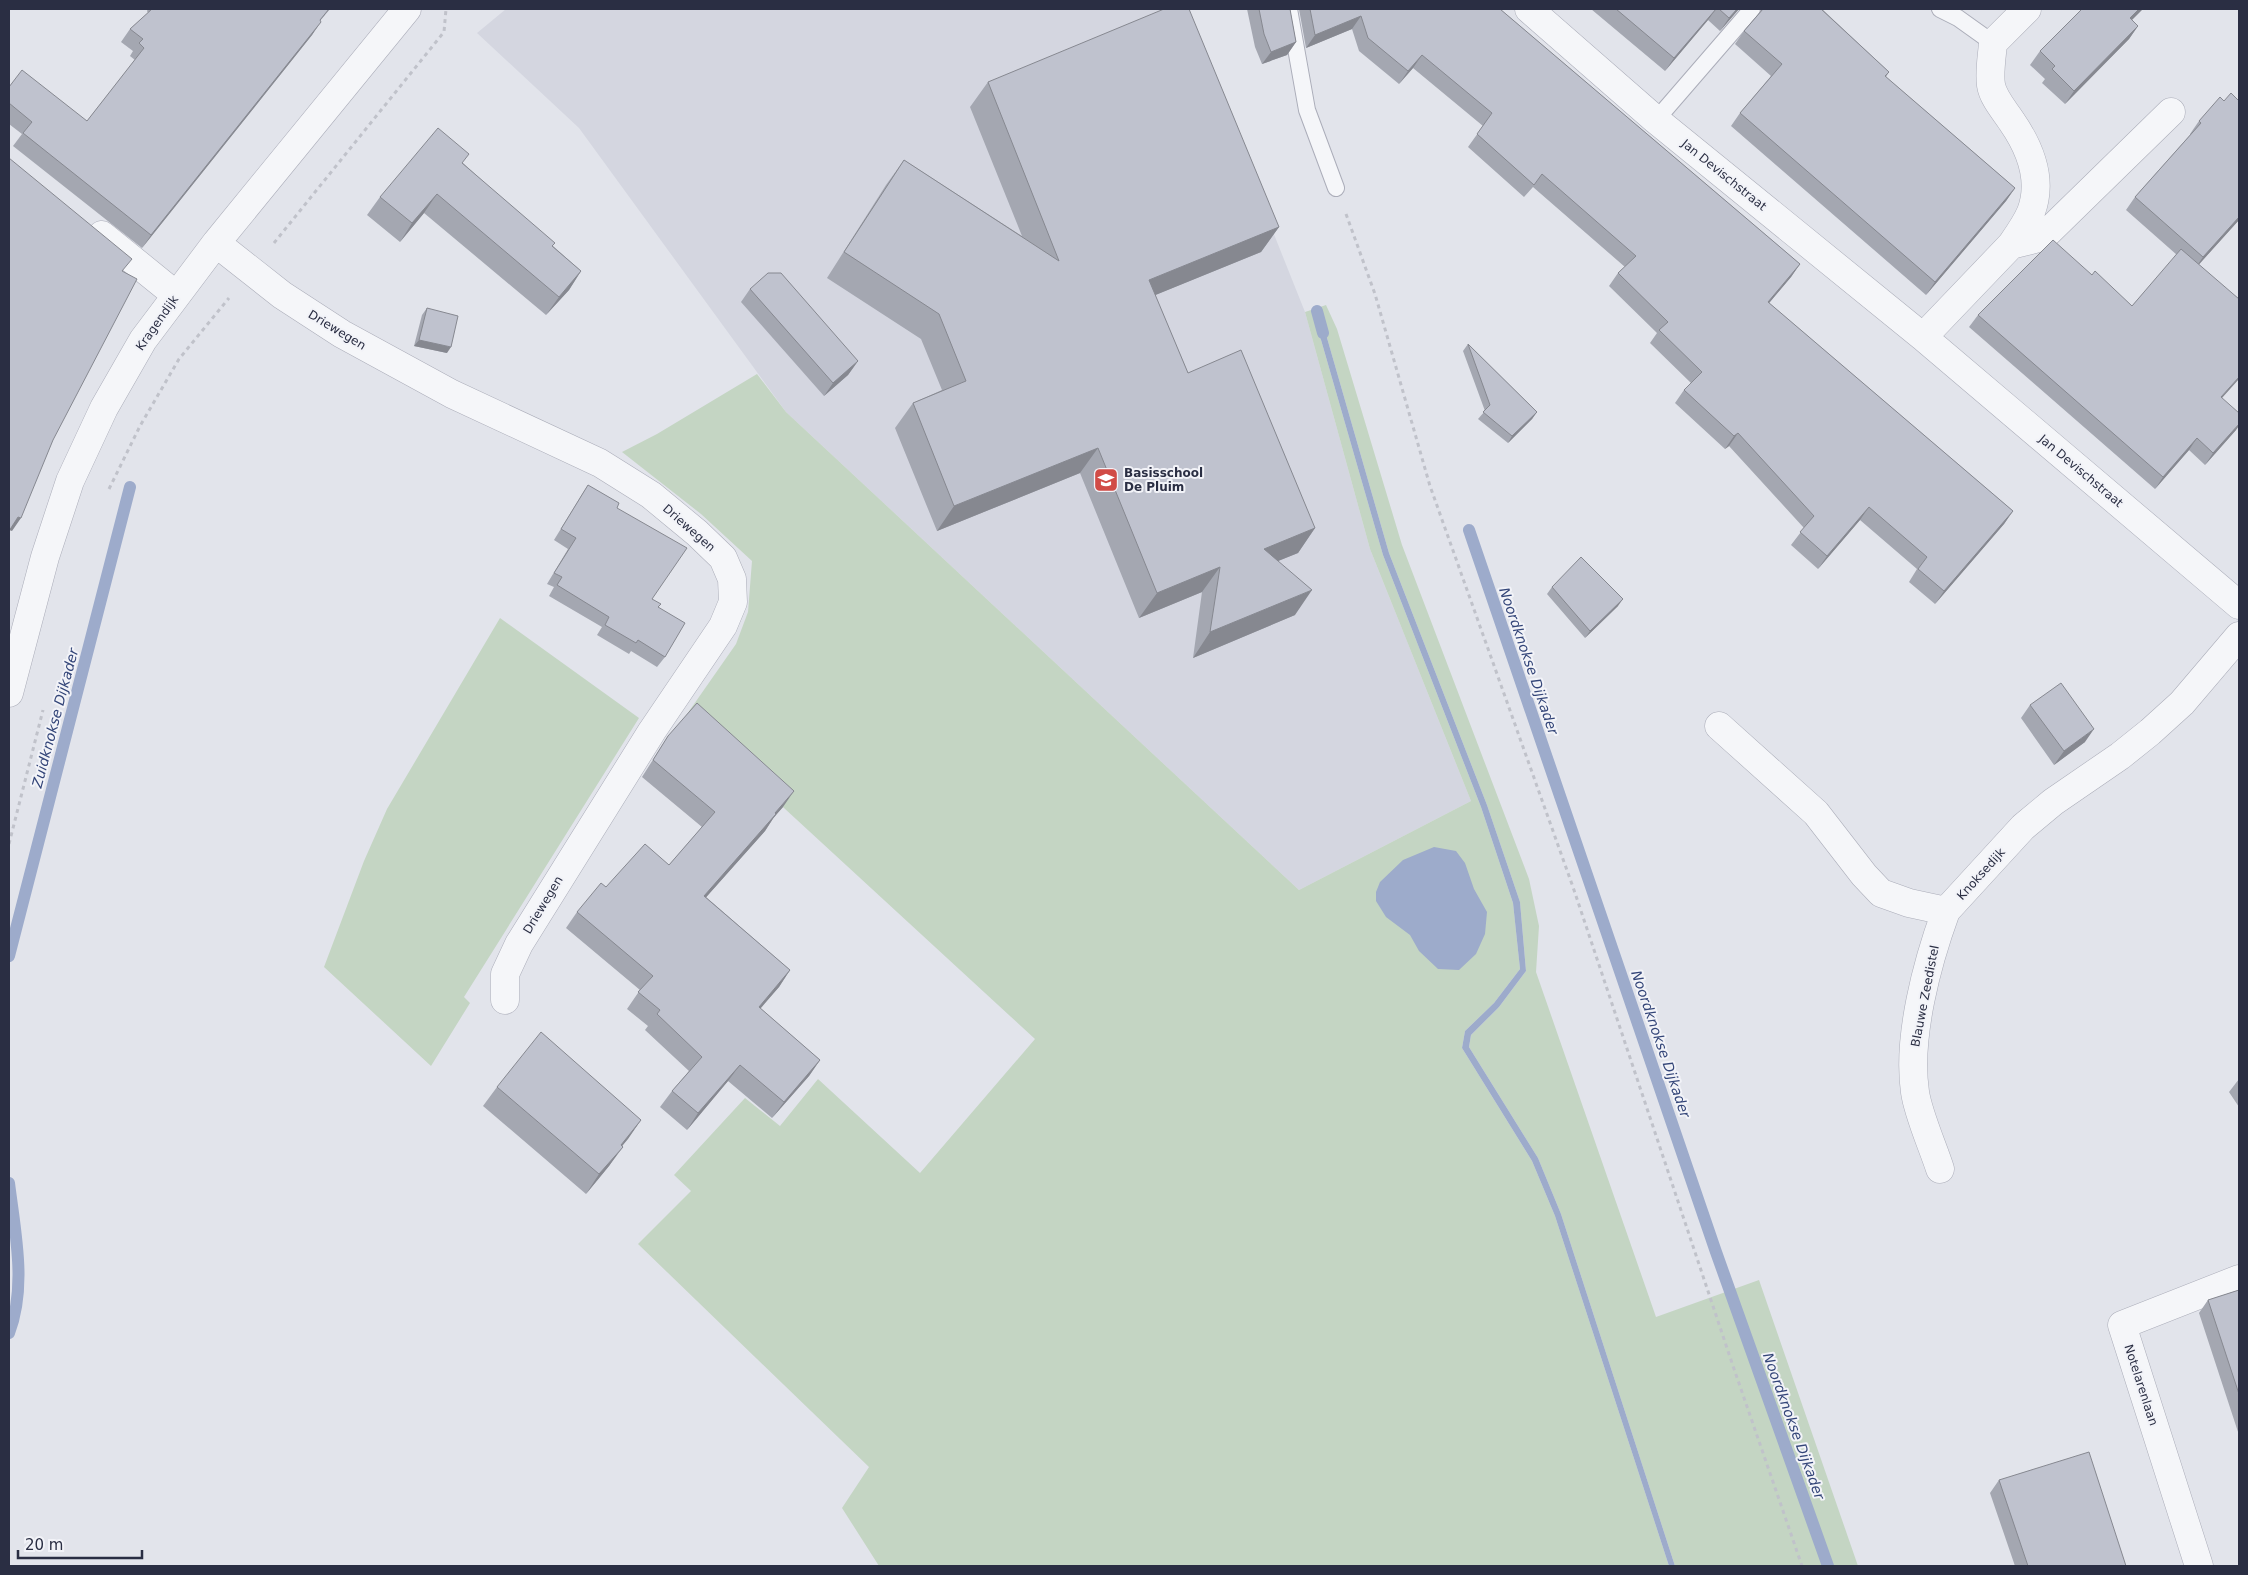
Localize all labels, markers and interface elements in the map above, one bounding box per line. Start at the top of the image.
street label: Jan Devischstraat [1678,136,1769,214]
street label: Kragendijk [133,293,181,353]
street label: Driewegen [306,307,368,353]
street label: Jan Devischstraat [2035,431,2126,510]
place label: Basisschool De Pluim [1124,466,1203,494]
school or university icon: Basisschool De Pluim [1093,467,1119,493]
street label: Driewegen [660,501,718,555]
water label: Noordknokse Dijkader [1496,585,1562,738]
water label: Zuidknokse Dijkader [28,645,82,790]
street label: Knoksedijk [1954,845,2008,903]
street label: Driewegen [520,874,566,936]
street label: Blauwe Zeedistel [1908,944,1942,1048]
water label: Noordknokse Dijkader [1628,968,1694,1121]
street label: Notelarenlaan [2121,1343,2161,1427]
water label: Noordknokse Dijkader [1760,1351,1828,1503]
scale bar [18,1528,141,1560]
text: 20 m [25,1536,63,1554]

